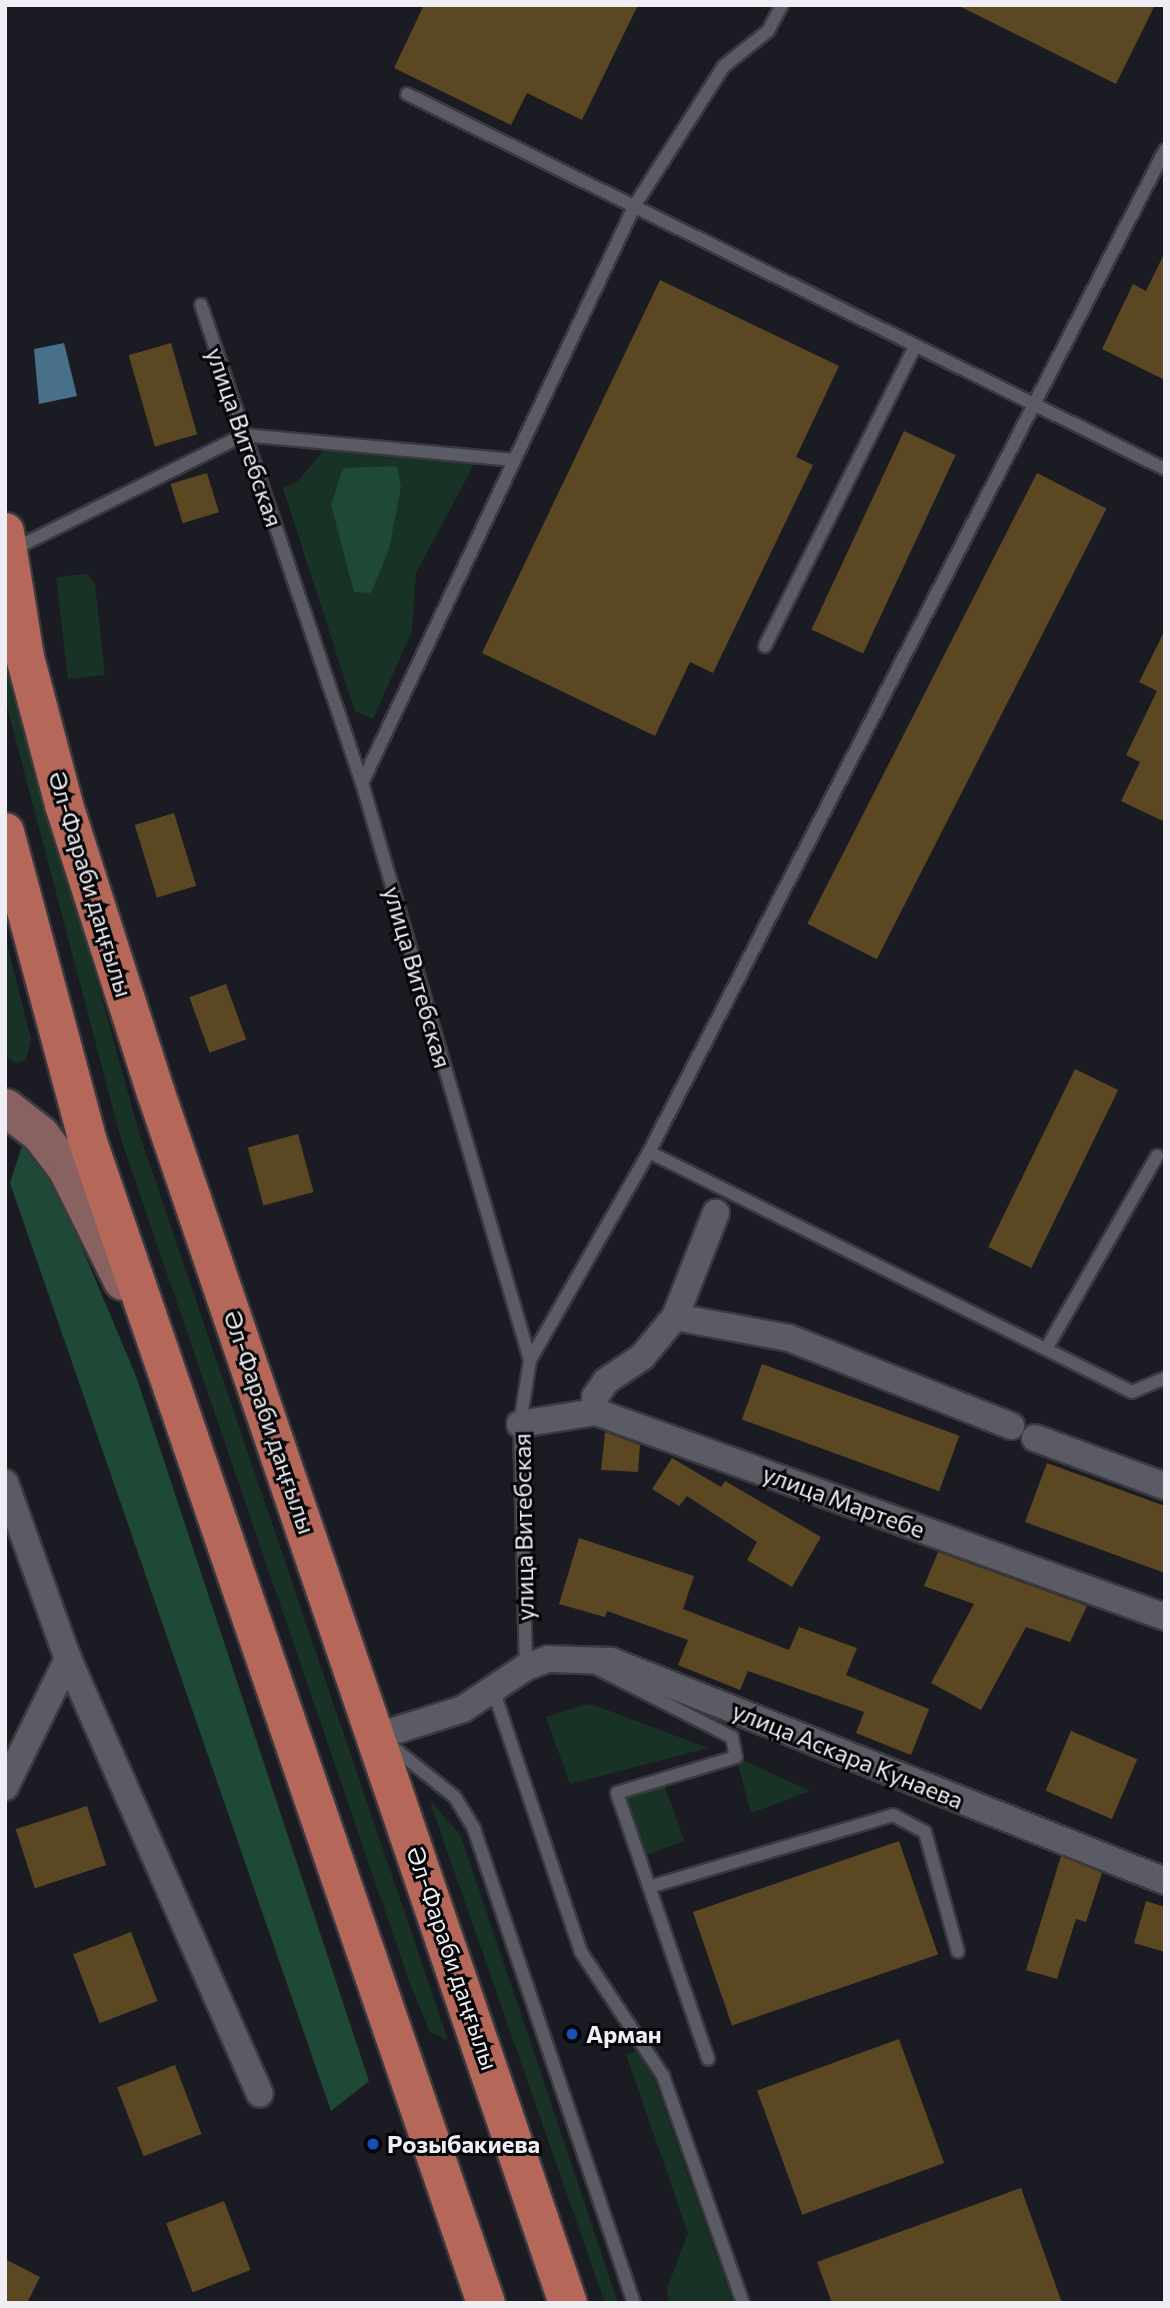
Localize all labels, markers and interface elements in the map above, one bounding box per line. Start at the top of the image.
street label: улица Витебская [201,344,289,530]
street label: Әл-Фараби даңғылы [43,768,139,1000]
street label: улица Витебская [378,883,458,1071]
street label: Әл-Фараби даңғылы [218,1306,322,1538]
street label: улица Витебская [507,1433,539,1621]
street label: улица Мартебе [759,1458,929,1544]
street label: улица Аскара Кунаева [728,1696,968,1814]
street label: Әл-Фараби даңғылы [401,1842,505,2074]
place label: Арман [586,2020,662,2048]
marker: Арман [564,2026,580,2042]
place label: Розыбакиева [387,2130,540,2158]
marker: Розыбакиева [365,2136,381,2152]

